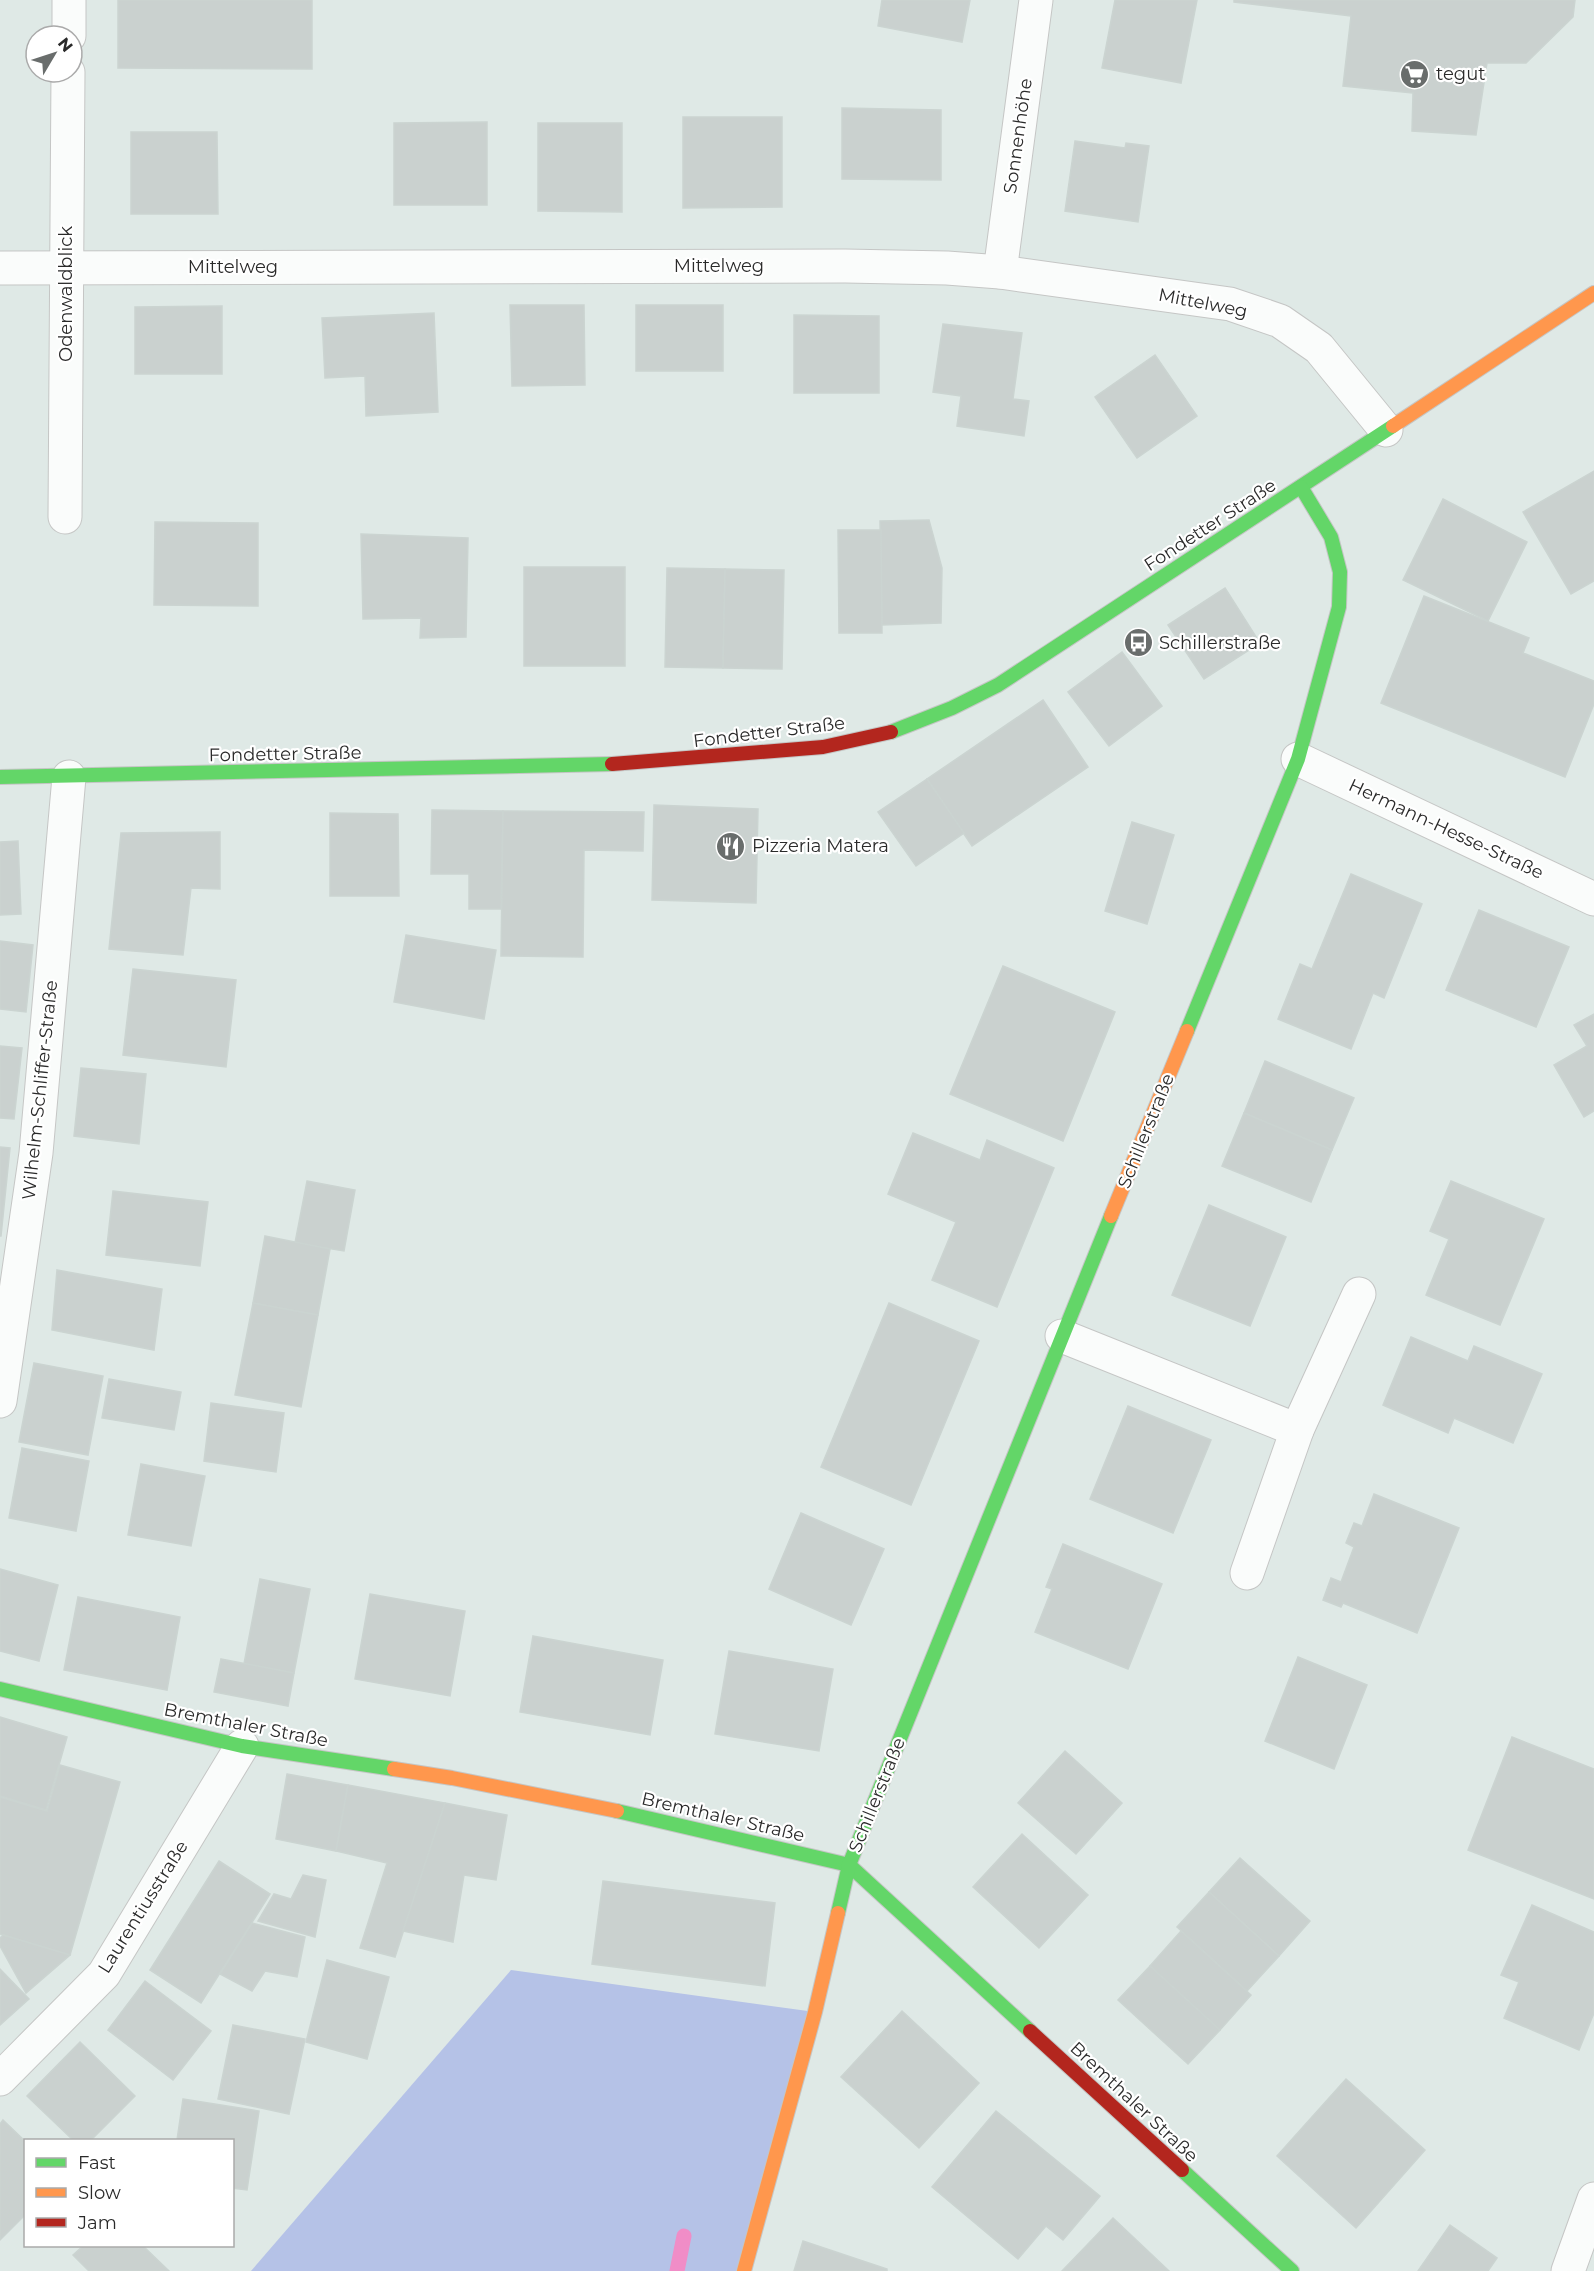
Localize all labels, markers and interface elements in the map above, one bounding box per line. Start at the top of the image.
north arrow [24,24,84,84]
text: N [54,34,77,56]
supermarket icon: tegut [1399,58,1431,90]
place label: tegut [1436,63,1486,85]
street label: Sonnenhöhe [999,77,1037,195]
street label: Odenwaldblick [55,226,77,362]
street label: Mittelweg [674,255,764,277]
street label: Mittelweg [188,256,278,278]
street label: Mittelweg [1157,284,1249,322]
street label: Fondetter Straße [1140,474,1280,576]
bus stop icon: Schillerstraße [1122,627,1154,659]
place label: Schillerstraße [1159,632,1281,654]
street label: Fondetter Straße [692,712,846,752]
street label: Fondetter Straße [208,742,362,766]
street label: Hermann-Hesse-Straße [1345,774,1547,884]
restaurant icon: Pizzeria Matera [715,830,747,862]
place label: Pizzeria Matera [752,835,889,857]
street label: Wilhelm-Schliffer-Straße [18,979,62,1201]
street label: Schillerstraße [1113,1070,1179,1192]
street label: Bremthaler Straße [162,1698,330,1752]
street label: Schillerstraße [844,1734,910,1856]
street label: Bremthaler Straße [639,1788,807,1846]
street label: Laurentiusstraße [93,1836,193,1977]
street label: Bremthaler Straße [1066,2037,1203,2167]
legend [24,2139,234,2247]
text: Fast [78,2152,116,2174]
text: Slow [78,2182,121,2204]
text: Jam [77,2212,117,2234]

